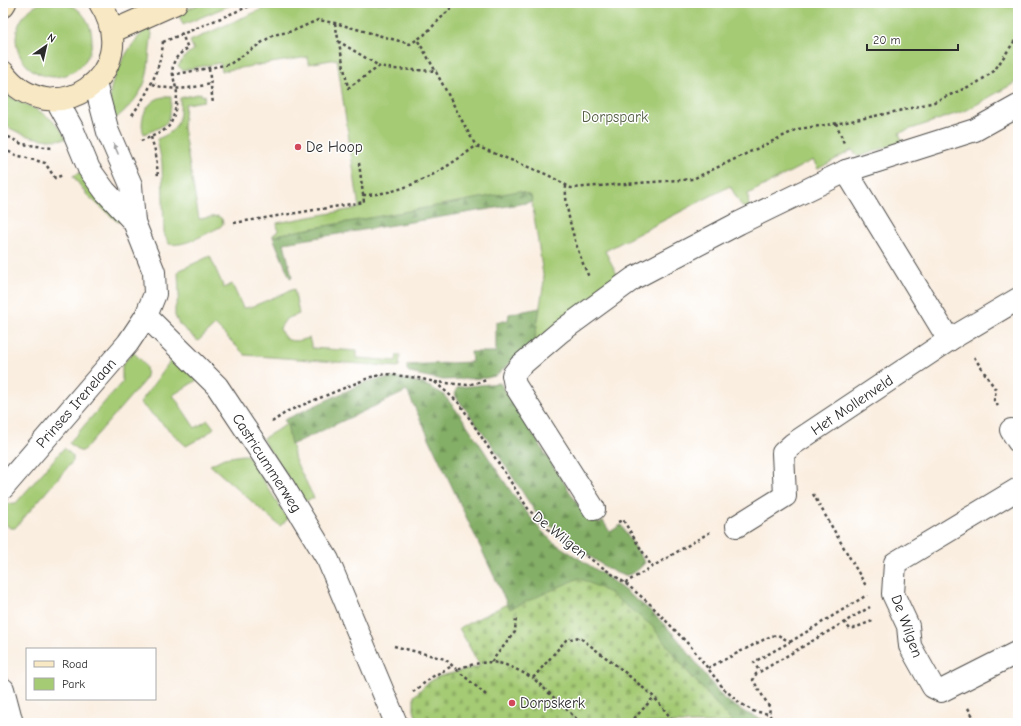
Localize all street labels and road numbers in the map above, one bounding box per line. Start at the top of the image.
street label: Prinses Irenelaan [32,354,120,452]
street label: Het Mollenveld [807,371,897,439]
street label: Castricummerweg [228,410,306,516]
street label: De Wilgen [529,507,591,563]
street label: De Wilgen [887,592,927,660]

